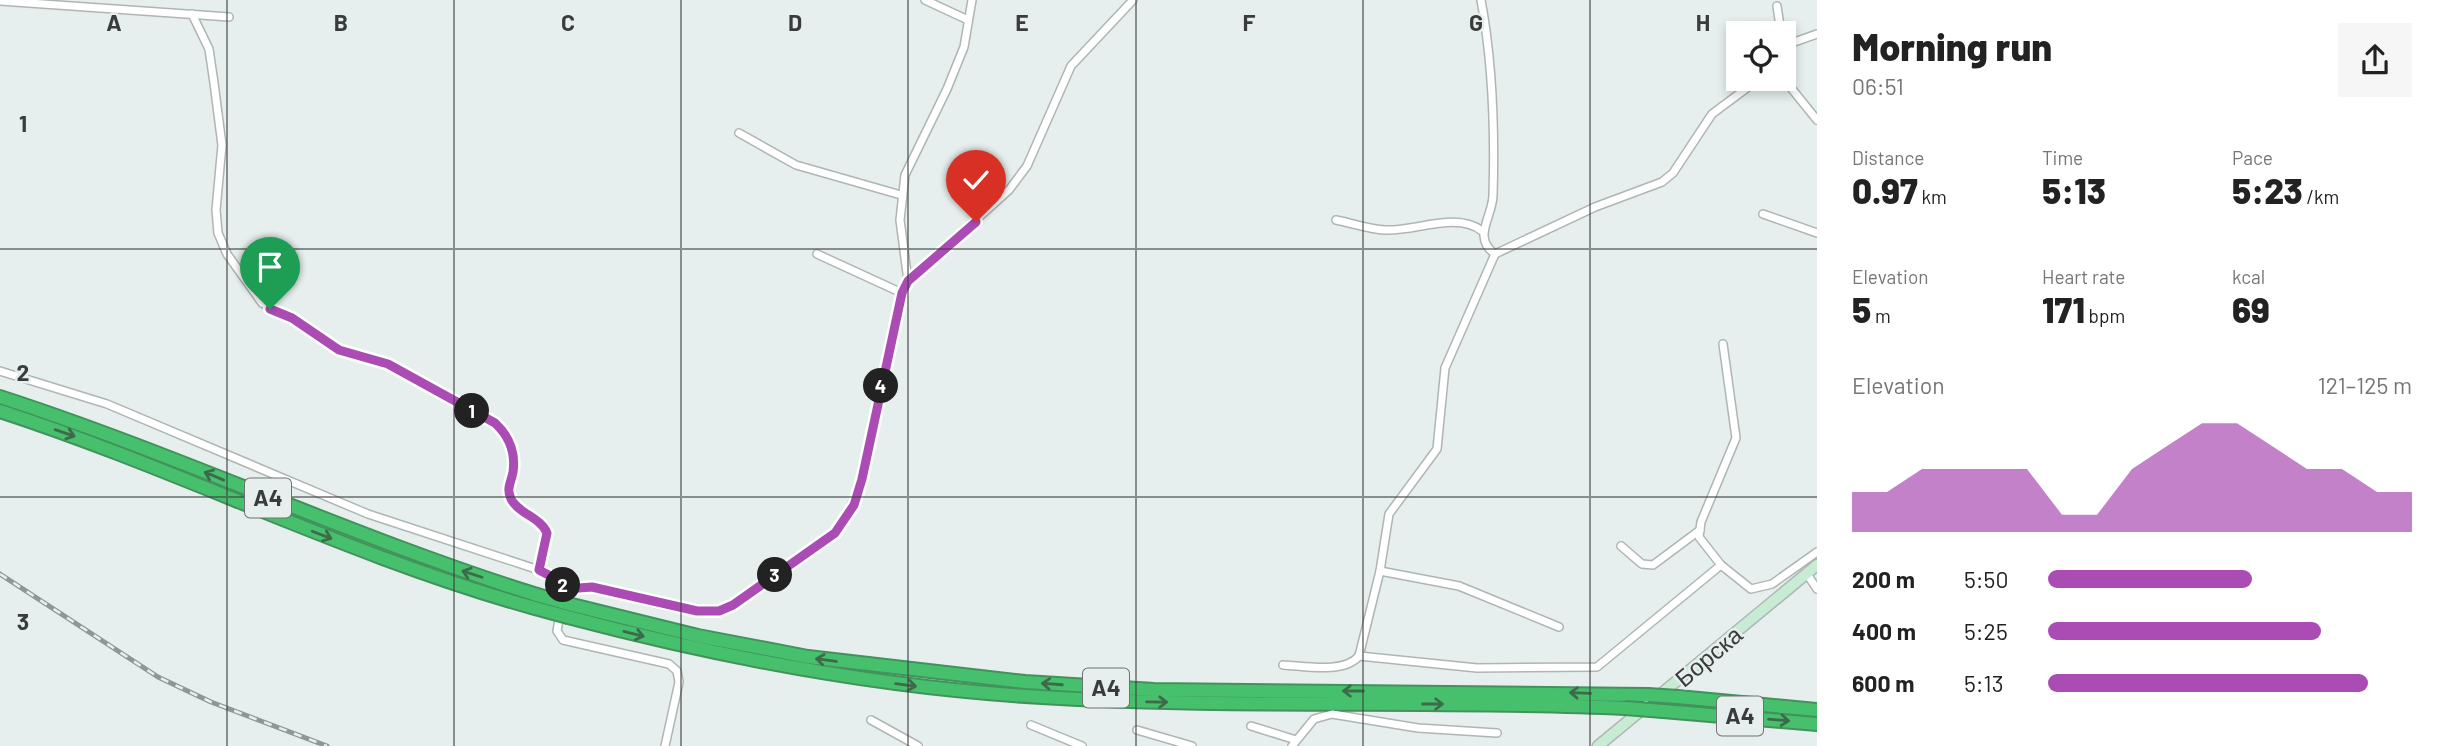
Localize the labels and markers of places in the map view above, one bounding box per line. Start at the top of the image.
pin [946,150,1006,222]
pin [240,237,300,309]
pin: 4 [864,368,898,404]
pin: 1 [454,394,490,428]
pin: 3 [758,558,792,592]
pin: 2 [546,568,580,602]

